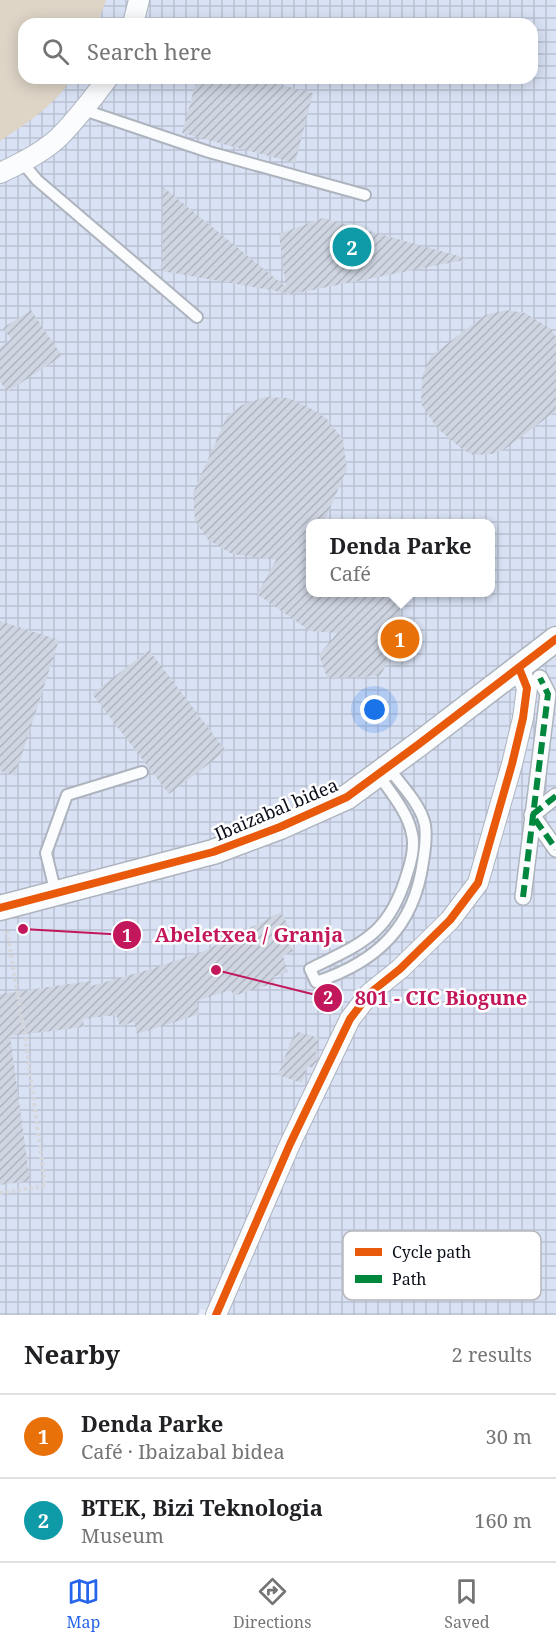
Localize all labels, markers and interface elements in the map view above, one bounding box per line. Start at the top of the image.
search box [18,18,538,84]
icon: search [39,35,72,68]
text: Search here [87,36,212,66]
pin: 2 [332,224,372,270]
popup [306,519,495,597]
text: Denda Parke [329,530,472,560]
text: Café [329,560,371,587]
pin: 1 [380,616,420,662]
your location [360,695,389,724]
street label: Ibaizabal bidea [211,772,341,846]
callout: Abeletxea / Granja [112,916,355,954]
text: Abeletxea / Granja [155,921,343,948]
text: 1 [122,923,132,947]
callout: 801 - CIC Biogune [313,979,540,1017]
text: 801 - CIC Biogune [355,984,527,1011]
text: 2 [323,985,333,1009]
legend [343,1231,541,1300]
text: Cycle path [392,1241,471,1263]
text: Path [392,1268,426,1290]
text: Nearby [24,1336,120,1372]
text: 2 results [452,1341,532,1368]
text: Denda Parke [81,1408,223,1438]
text: 1 [38,1423,49,1450]
text: 30 m [486,1423,532,1450]
text: Café · Ibaizabal bidea [81,1438,285,1465]
text: BTEK, Bizi Teknologia [81,1492,323,1522]
text: 2 [38,1507,49,1534]
text: 160 m [474,1507,532,1534]
text: Museum [81,1522,164,1549]
tab: Map [66,1575,100,1633]
tab: Directions [233,1575,311,1633]
tab: Saved [444,1575,490,1633]

